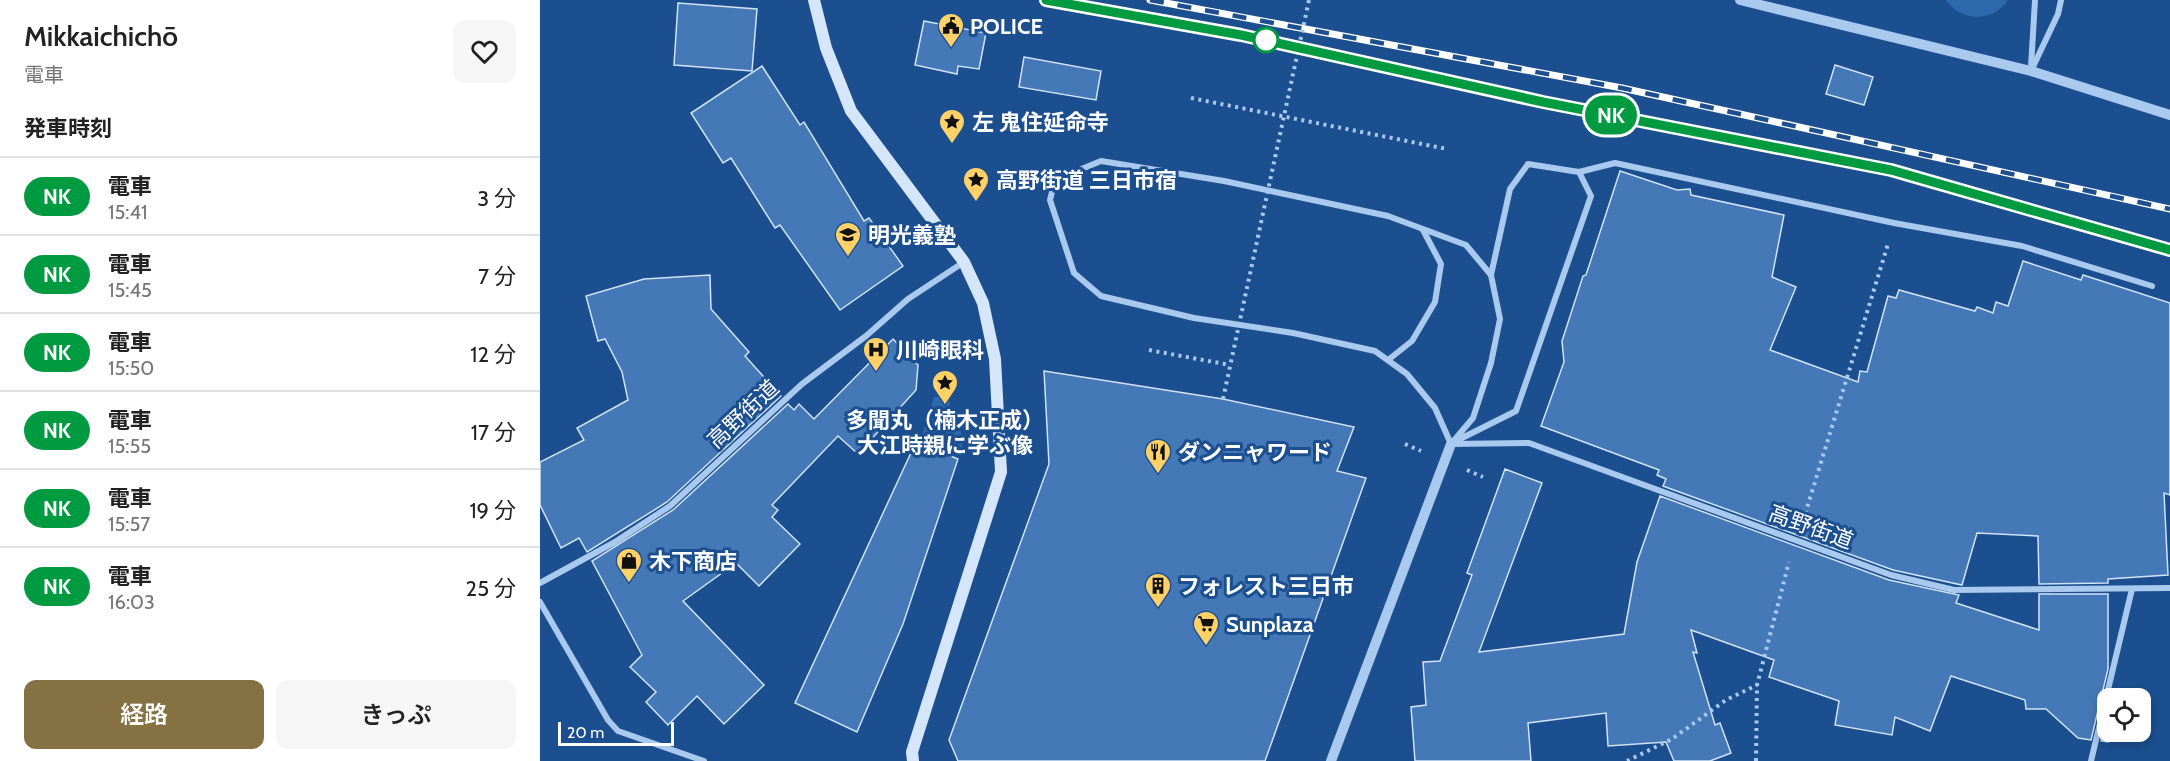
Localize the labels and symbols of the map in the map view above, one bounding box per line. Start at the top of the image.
public building icon: POLICE [936,11,966,49]
place label: POLICE [970,13,1043,40]
unlabelled marker [1253,27,1279,53]
line badge: NK [1584,96,1638,134]
place icon: 左 鬼住延命寺 [937,107,967,145]
place label: 左 鬼住延命寺 [972,109,1109,136]
place icon: 高野街道 三日市宿 [961,165,991,203]
place label: 高野街道 三日市宿 [996,167,1177,194]
school or university icon: 明光義塾 [833,220,863,258]
place label: 明光義塾 [868,222,956,249]
hospital icon: 川崎眼科 [861,335,891,373]
place label: 川崎眼科 [896,337,984,364]
place icon: 多聞丸（楠木正成） 大江時親に学ぶ像 [930,368,960,406]
street label: 高野街道 [702,374,784,454]
place label: 多聞丸（楠木正成） 大江時親に学ぶ像 [846,407,1044,459]
restaurant icon: ダンニャワード [1143,437,1173,475]
place label: ダンニャワード [1178,439,1332,466]
street label: 高野街道 [1765,499,1857,555]
shop icon: 木下商店 [614,546,644,584]
place label: 木下商店 [649,548,737,575]
building icon: フォレスト三日市 [1143,571,1173,609]
place label: フォレスト三日市 [1178,573,1354,600]
supermarket icon: Sunplaza [1191,609,1221,647]
place label: Sunplaza [1226,611,1314,638]
scale bar [558,719,674,746]

